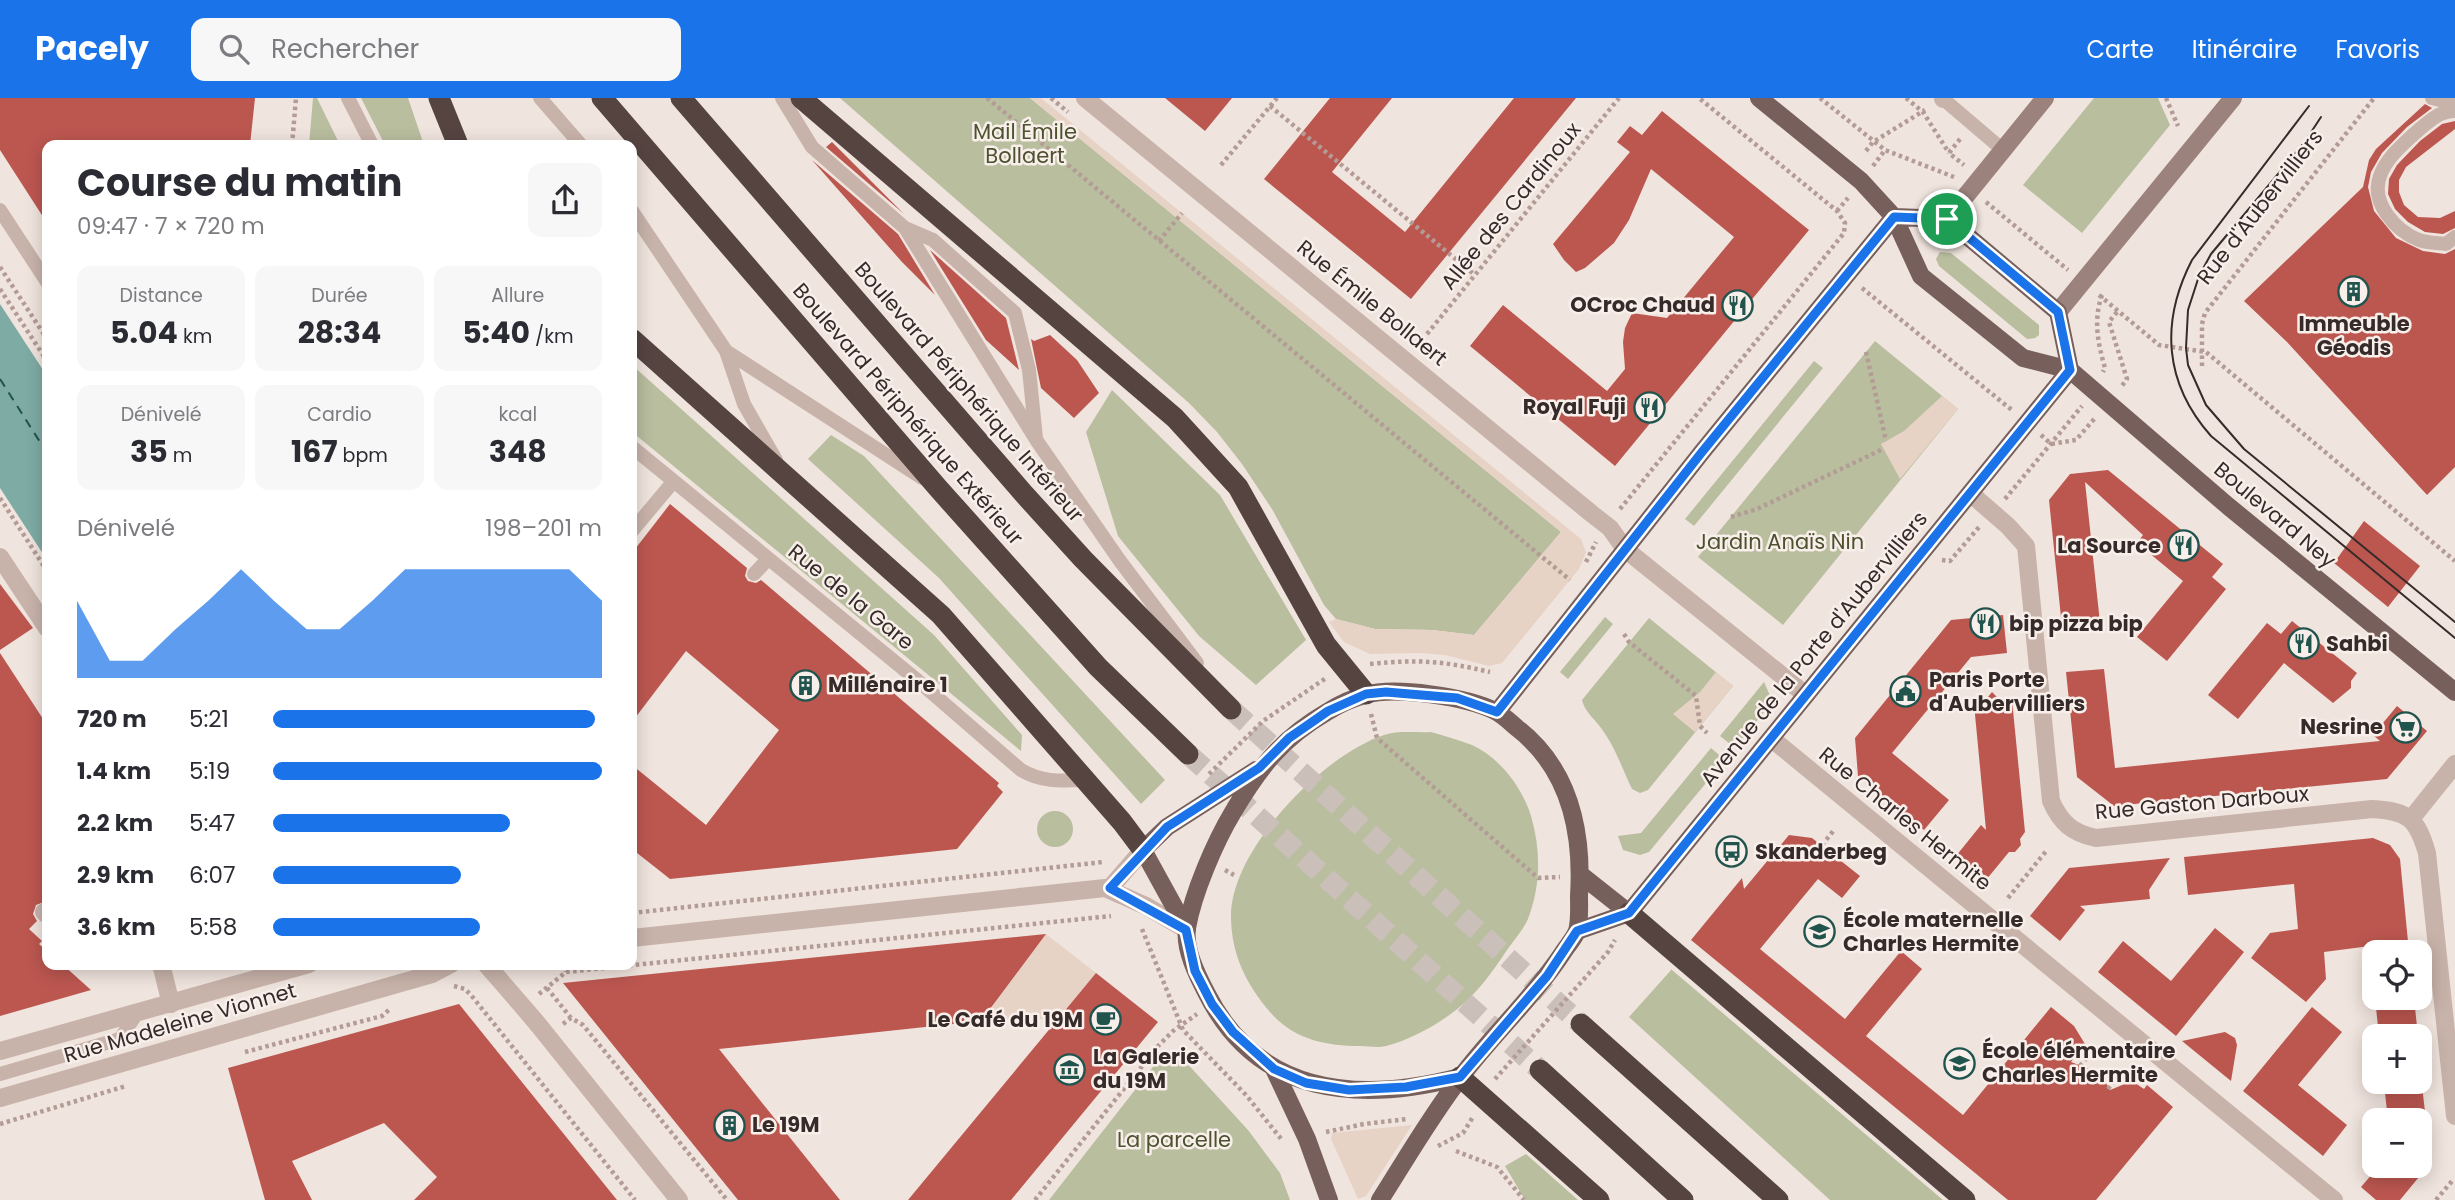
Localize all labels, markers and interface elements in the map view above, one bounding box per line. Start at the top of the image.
search box [191,18,681,81]
text: Pacely [35,25,149,72]
icon: search [215,30,253,68]
text: Rechercher [271,31,419,67]
text: Carte [2086,33,2154,66]
text: Itinéraire [2192,33,2297,66]
text: Favoris [2335,33,2420,66]
street label: Allée des Cardinoux [1434,116,1587,296]
park label: Mail Émile Bollaert [973,117,1077,170]
street label: Rue d'Aubervilliers [2190,123,2329,290]
text: Course du matin [77,156,402,209]
button: share [528,163,602,237]
pin [1917,189,1977,249]
icon: arrive [1928,200,1966,238]
text: 09:47 · 7 × 720 m [77,210,265,242]
street label: Rue Émile Bollaert [1291,233,1454,372]
street label: Boulevard Périphérique Intérieur [848,255,1091,528]
building icon: Immeuble Géodis [2337,275,2371,309]
street label: Boulevard Périphérique Extérieur [786,276,1030,551]
text: Distance [120,282,203,309]
text: Durée [311,282,368,309]
text: Allure [491,282,544,309]
restaurant icon: OCroc Chaud [1721,288,1755,322]
place label: OCroc Chaud [1570,290,1715,319]
place label: Immeuble Géodis [2298,309,2410,362]
text: 5.04 [110,311,178,354]
text: 28:34 [298,311,381,354]
text: 5:40 [462,311,530,354]
text: km [178,323,212,350]
text: /km [530,323,574,350]
restaurant icon: Royal Fuji [1632,390,1666,424]
place label: Royal Fuji [1523,392,1626,421]
text: Dénivelé [121,401,202,428]
text: Cardio [307,401,372,428]
text: kcal [498,401,537,428]
text: 35 [130,430,168,473]
text: 167 [291,430,338,473]
text: 348 [489,430,547,473]
text: m [168,442,192,469]
text: bpm [338,442,388,469]
street label: Boulevard Ney [2208,455,2343,574]
street label: Avenue de la Porte d'Aubervilliers [1693,505,1934,792]
text: Dénivelé [77,512,175,544]
text: 198–201 m [485,512,602,544]
park label: Jardin Anaïs Nin [1696,527,1864,556]
restaurant icon: La Source [2167,529,2201,563]
place label: La Source [2057,531,2161,560]
street label: Rue de la Gare [782,537,920,656]
restaurant icon: bip pizza bip [1969,607,2003,641]
place label: bip pizza bip [2009,609,2143,638]
restaurant icon: Sahbi [2286,627,2320,661]
place label: Sahbi [2326,629,2388,658]
place label: Paris Porte d'Aubervilliers [1929,665,2085,718]
building icon: Millénaire 1 [788,668,822,702]
place label: Millénaire 1 [828,670,948,699]
public building icon: Paris Porte d'Aubervilliers [1889,675,1923,709]
text: 720 m [77,703,147,735]
text: 5:21 [189,703,229,735]
supermarket icon: Nesrine [2389,710,2423,744]
place label: Nesrine [2300,712,2383,741]
street label: Rue Charles Hermite [1813,740,1998,897]
text: 1.4 km [77,755,151,787]
text: 5:19 [189,755,230,787]
street label: Rue Gaston Darboux [2094,779,2310,826]
text: 2.2 km [77,807,153,839]
text: 5:47 [189,807,235,839]
bus stop icon: Skanderbeg [1715,835,1749,869]
place label: Skanderbeg [1755,837,1887,866]
text: 2.9 km [77,859,154,891]
text: 6:07 [189,859,236,891]
place label: École maternelle Charles Hermite [1843,905,2023,958]
text: 3.6 km [77,911,156,943]
text: 5:58 [189,911,237,943]
school or university icon: École maternelle Charles Hermite [1803,915,1837,949]
map controls [2362,940,2432,1178]
button: locate [2362,940,2432,1010]
street label: Rue Madeleine Vionnet [60,975,299,1070]
cafe icon: Le Café du 19M [1089,1003,1123,1037]
place label: Le Café du 19M [927,1005,1083,1034]
button: + [2362,1024,2432,1094]
place label: École élémentaire Charles Hermite [1982,1036,2175,1089]
place label: La Galerie du 19M [1093,1042,1199,1095]
school or university icon: École élémentaire Charles Hermite [1942,1046,1976,1080]
museum icon: La Galerie du 19M [1053,1052,1087,1086]
building icon: Le 19M [712,1108,746,1142]
button: − [2362,1108,2432,1178]
place label: Le 19M [752,1110,820,1139]
park label: La parcelle [1117,1125,1231,1154]

